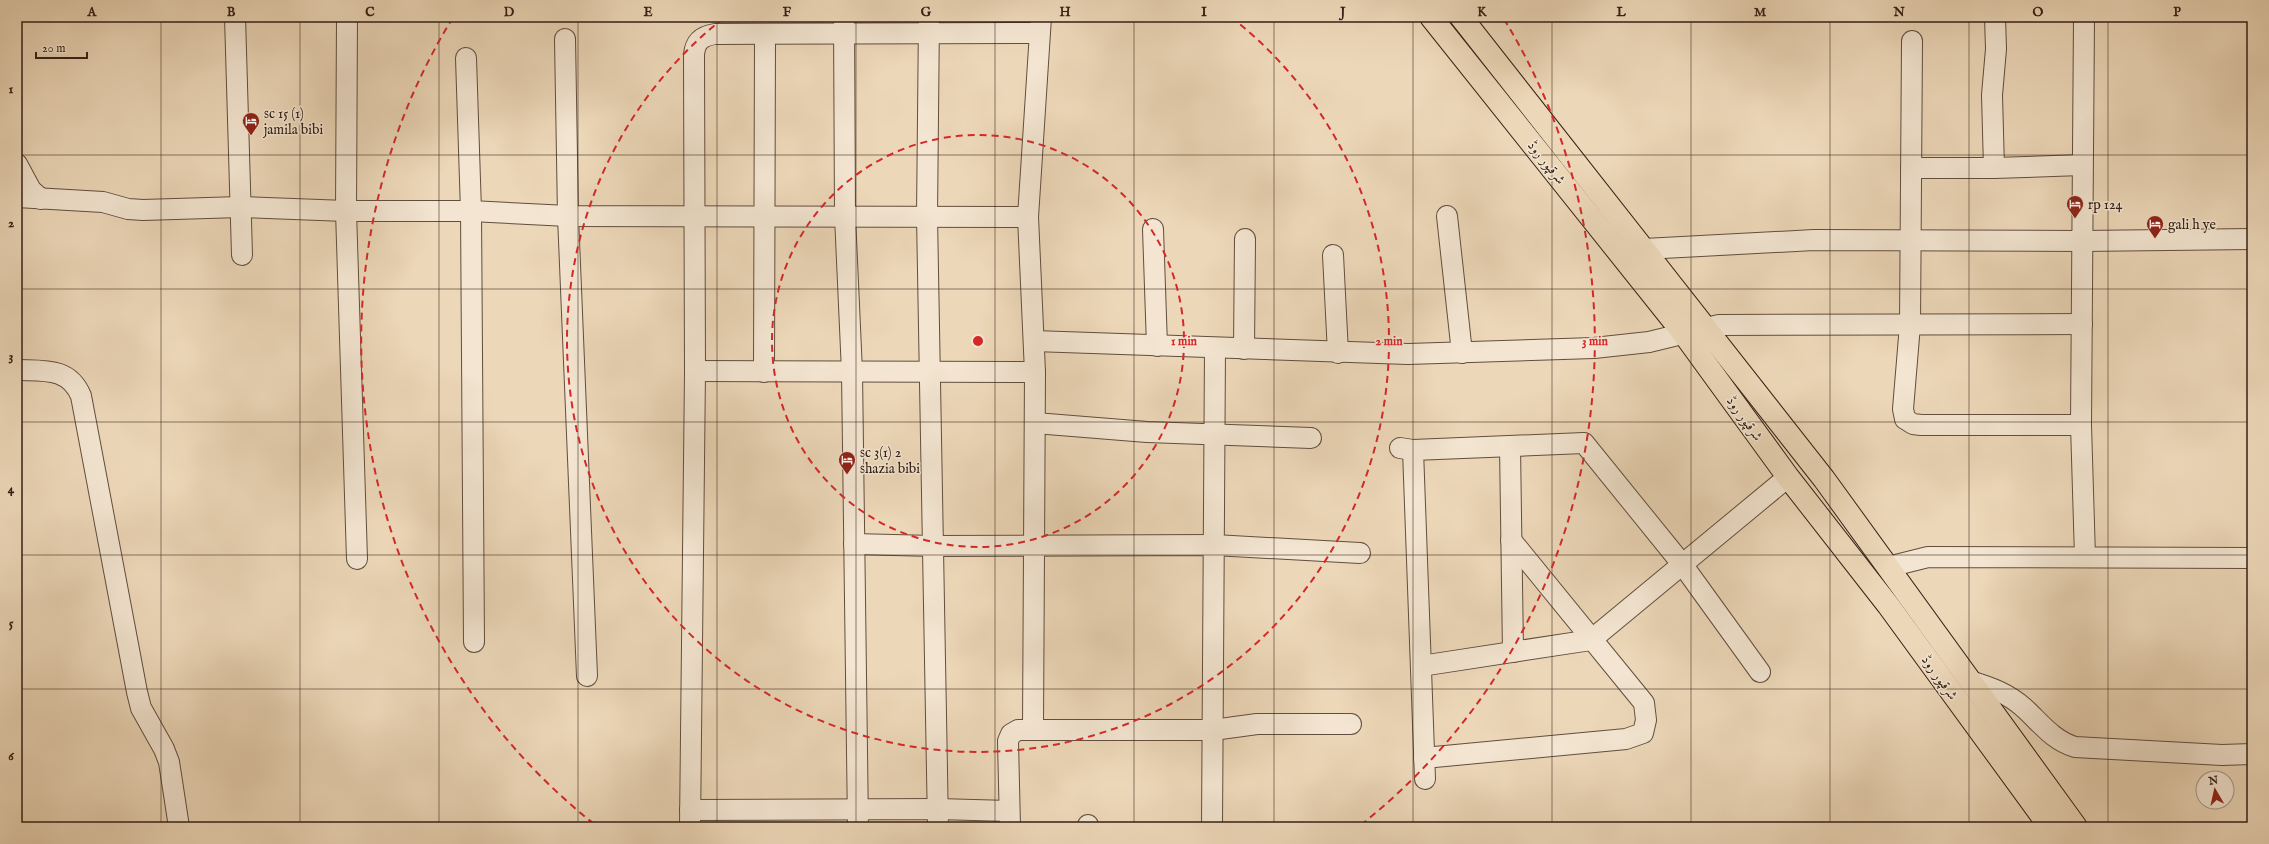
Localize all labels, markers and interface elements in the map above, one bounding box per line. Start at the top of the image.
text: A [87,4,98,21]
text: B [227,4,236,21]
text: C [365,4,375,21]
text: D [504,4,515,21]
text: E [643,4,653,21]
text: F [783,4,792,21]
text: G [921,4,932,21]
text: H [1059,4,1071,21]
text: I [1201,4,1207,21]
text: J [1338,4,1346,21]
text: K [1477,4,1487,21]
text: L [1615,4,1626,21]
text: M [1754,4,1767,21]
text: N [1892,4,1905,21]
text: O [2033,4,2044,21]
text: P [2173,4,2181,21]
scale bar [36,34,87,60]
text: 20 m [42,41,65,56]
text: 1 [9,81,14,98]
place label: sc 15 (1) jamila bibi [262,105,323,139]
hotel icon: sc 15 (1) jamila bibi [241,111,261,136]
street label: شرقپور روڈ [1523,137,1569,188]
hotel icon: rp 124 [2065,194,2085,219]
place label: rp 124 [2088,196,2123,214]
hotel icon: gali h ye [2145,214,2165,239]
text: 2 [8,215,14,232]
place label: gali h ye [2168,216,2217,234]
centre of rings [971,334,985,348]
text: 1 min [1171,334,1198,349]
text: 2 min [1375,334,1403,349]
text: 3 min [1582,334,1609,349]
text: 3 [9,348,14,365]
street label: شرقپور روڈ [1722,393,1767,445]
place label: sc 3(1) 2 shazia bibi [860,444,920,478]
hotel icon: sc 3(1) 2 shazia bibi [837,450,857,475]
text: 4 [8,481,15,498]
text: 5 [9,615,14,632]
street label: شرقپور روڈ [1917,652,1962,704]
text: 6 [8,748,14,765]
north arrow [2195,770,2235,810]
text: N [2207,773,2220,789]

